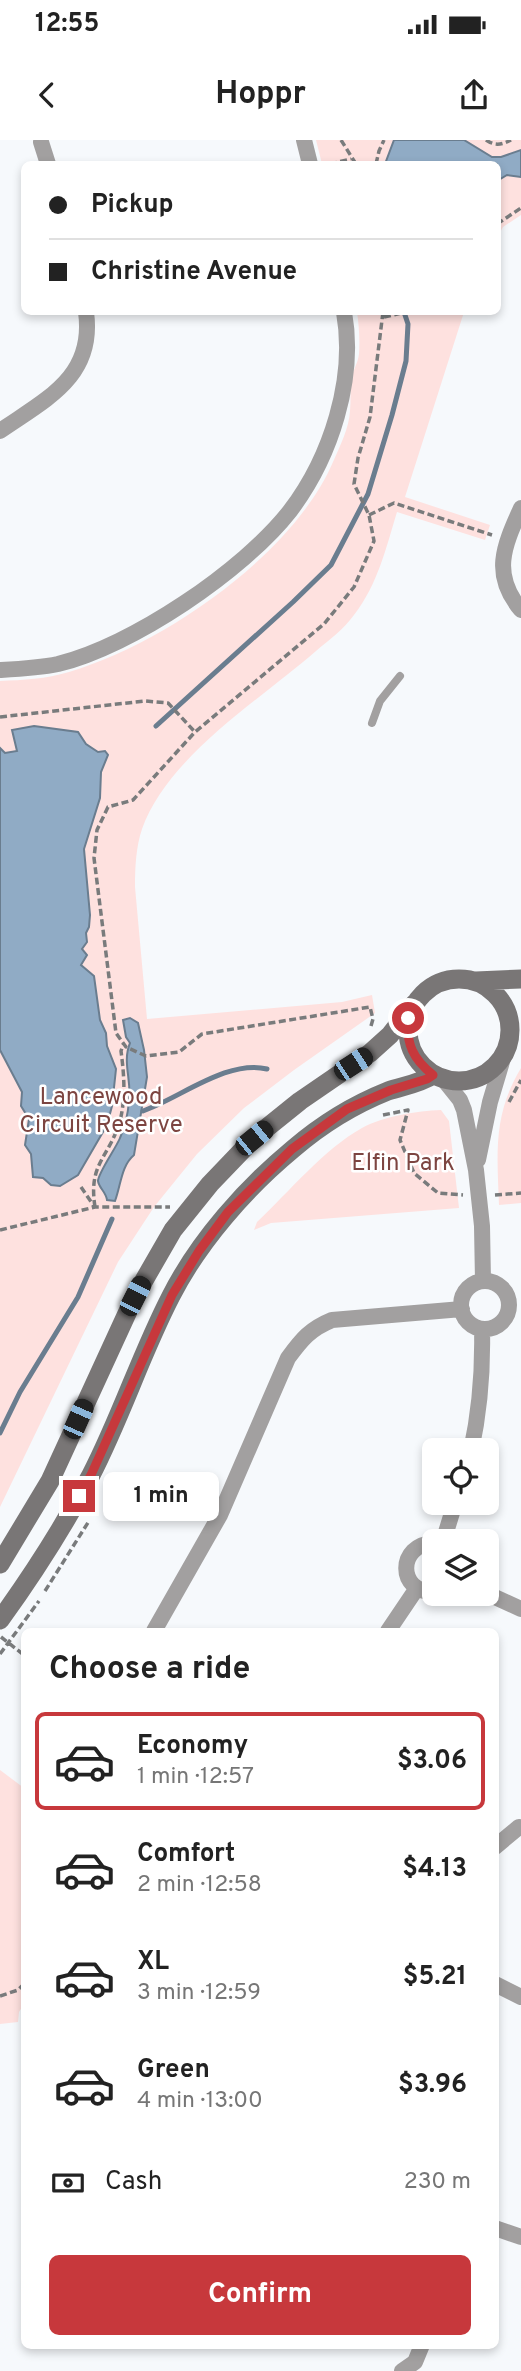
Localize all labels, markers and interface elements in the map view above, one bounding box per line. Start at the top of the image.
text: 12:55 [35,8,99,41]
text: Hoppr [215,75,306,115]
icon: back [28,76,66,114]
icon: share [455,76,493,114]
text: Pickup [91,189,174,222]
text: Christine Avenue [91,256,297,289]
route start [392,1002,424,1034]
car [330,1044,377,1084]
park label: Lancewood Circuit Reserve [19,1083,183,1141]
car [232,1117,277,1159]
park label: Elfin Park [351,1149,455,1179]
car [117,1273,154,1319]
car [60,1396,97,1442]
map controls [422,1438,499,1606]
button: locate [422,1438,499,1515]
callout: 1 min [104,1472,219,1520]
route end [63,1480,95,1512]
text: 1 min [133,1482,189,1511]
button: layers [422,1529,499,1606]
text: Choose a ride [49,1650,250,1690]
icon: car [53,1730,116,1793]
text: Economy [137,1730,248,1763]
text: $3.06 [397,1745,467,1778]
text: 1 min · 12:57 [137,1763,254,1792]
icon: car [53,1838,116,1901]
text: Comfort [137,1838,235,1871]
text: $4.13 [402,1853,467,1886]
text: 2 min · 12:58 [137,1871,262,1900]
icon: car [53,1946,116,2009]
text: XL [137,1946,169,1979]
text: $5.21 [403,1961,467,1994]
text: 3 min · 12:59 [137,1979,261,2008]
icon: car [53,2054,116,2117]
text: Green [137,2054,210,2087]
text: $3.96 [398,2069,467,2102]
text: 4 min · 13:00 [137,2087,263,2116]
icon: cash [49,2164,87,2202]
text: Cash [105,2166,162,2199]
text: 230 m [404,2168,471,2197]
button: Confirm [49,2255,471,2335]

